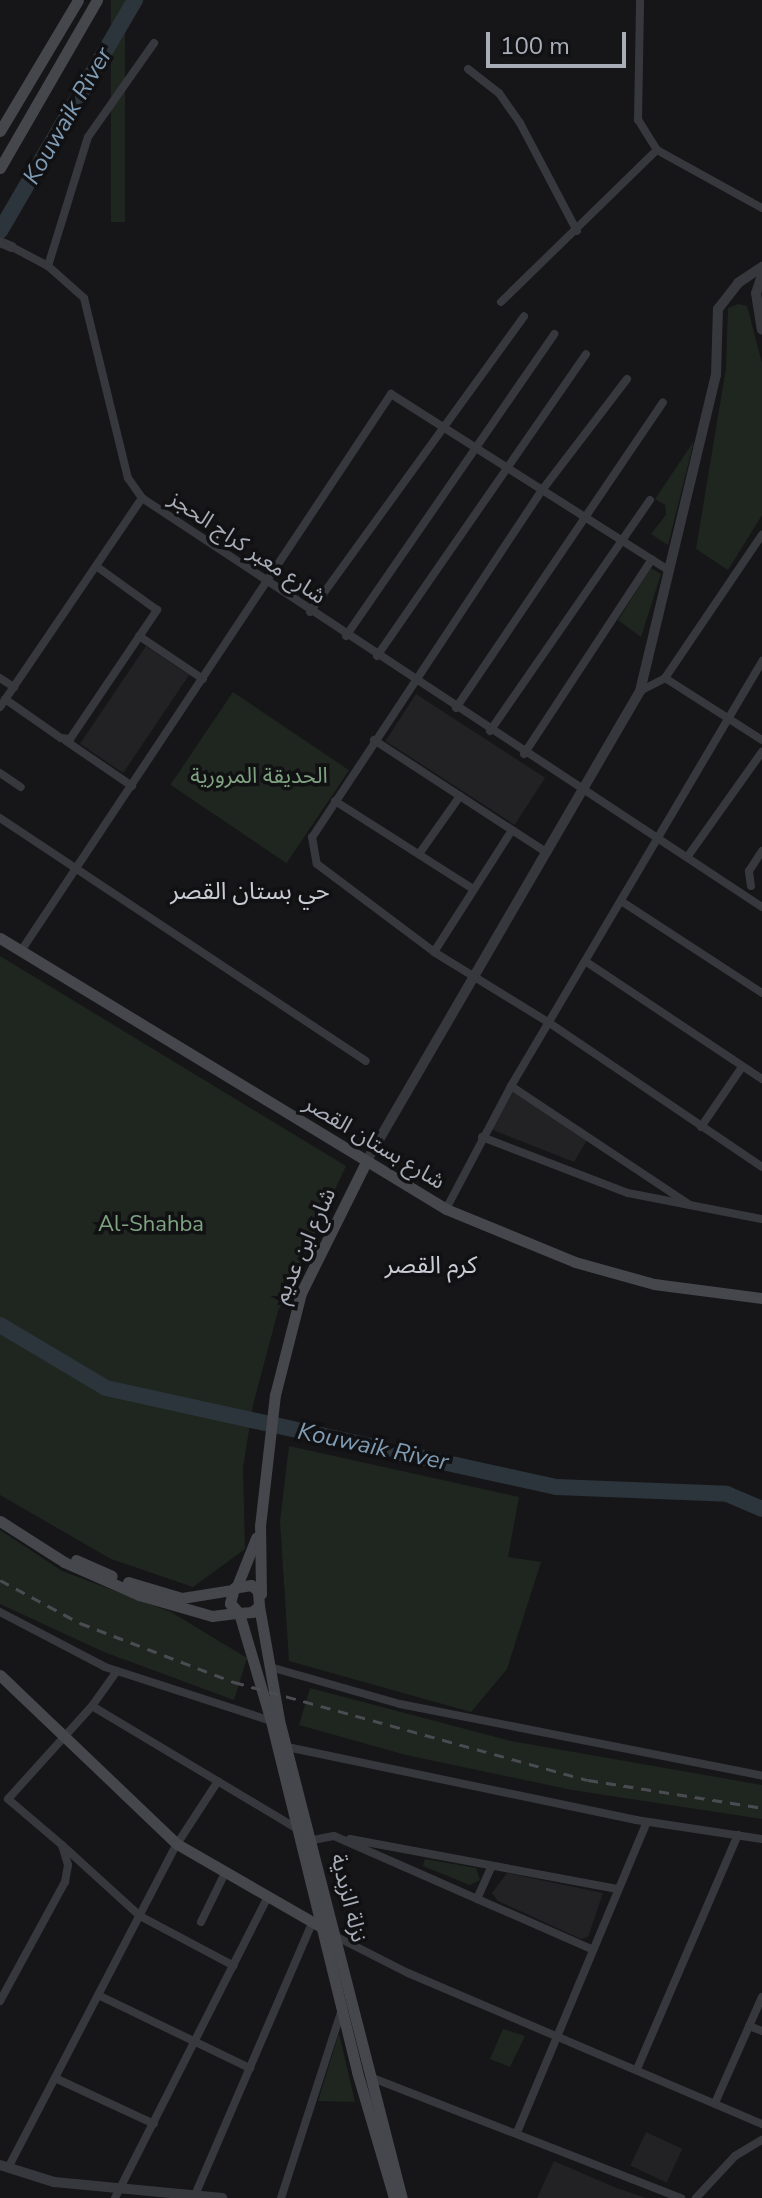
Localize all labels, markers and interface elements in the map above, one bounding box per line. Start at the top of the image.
scale bar [490,16,630,66]
text: 100 m [500,30,570,62]
water label: Kouwaik River [17,43,119,189]
street label: شارع معبر كراج الحجز [164,486,330,610]
park label: الحديقة المرورية [190,764,328,790]
district label: حي بستان القصر [170,878,330,906]
street label: شارع بستان القصر [299,1091,449,1195]
street label: شارع ابن عديم [268,1184,342,1308]
park label: Al-Shahba [98,1212,204,1238]
district label: كرم القصر [385,1252,477,1280]
water label: Kouwaik River [295,1417,451,1477]
street label: نزلة الزبدية [324,1851,372,1945]

